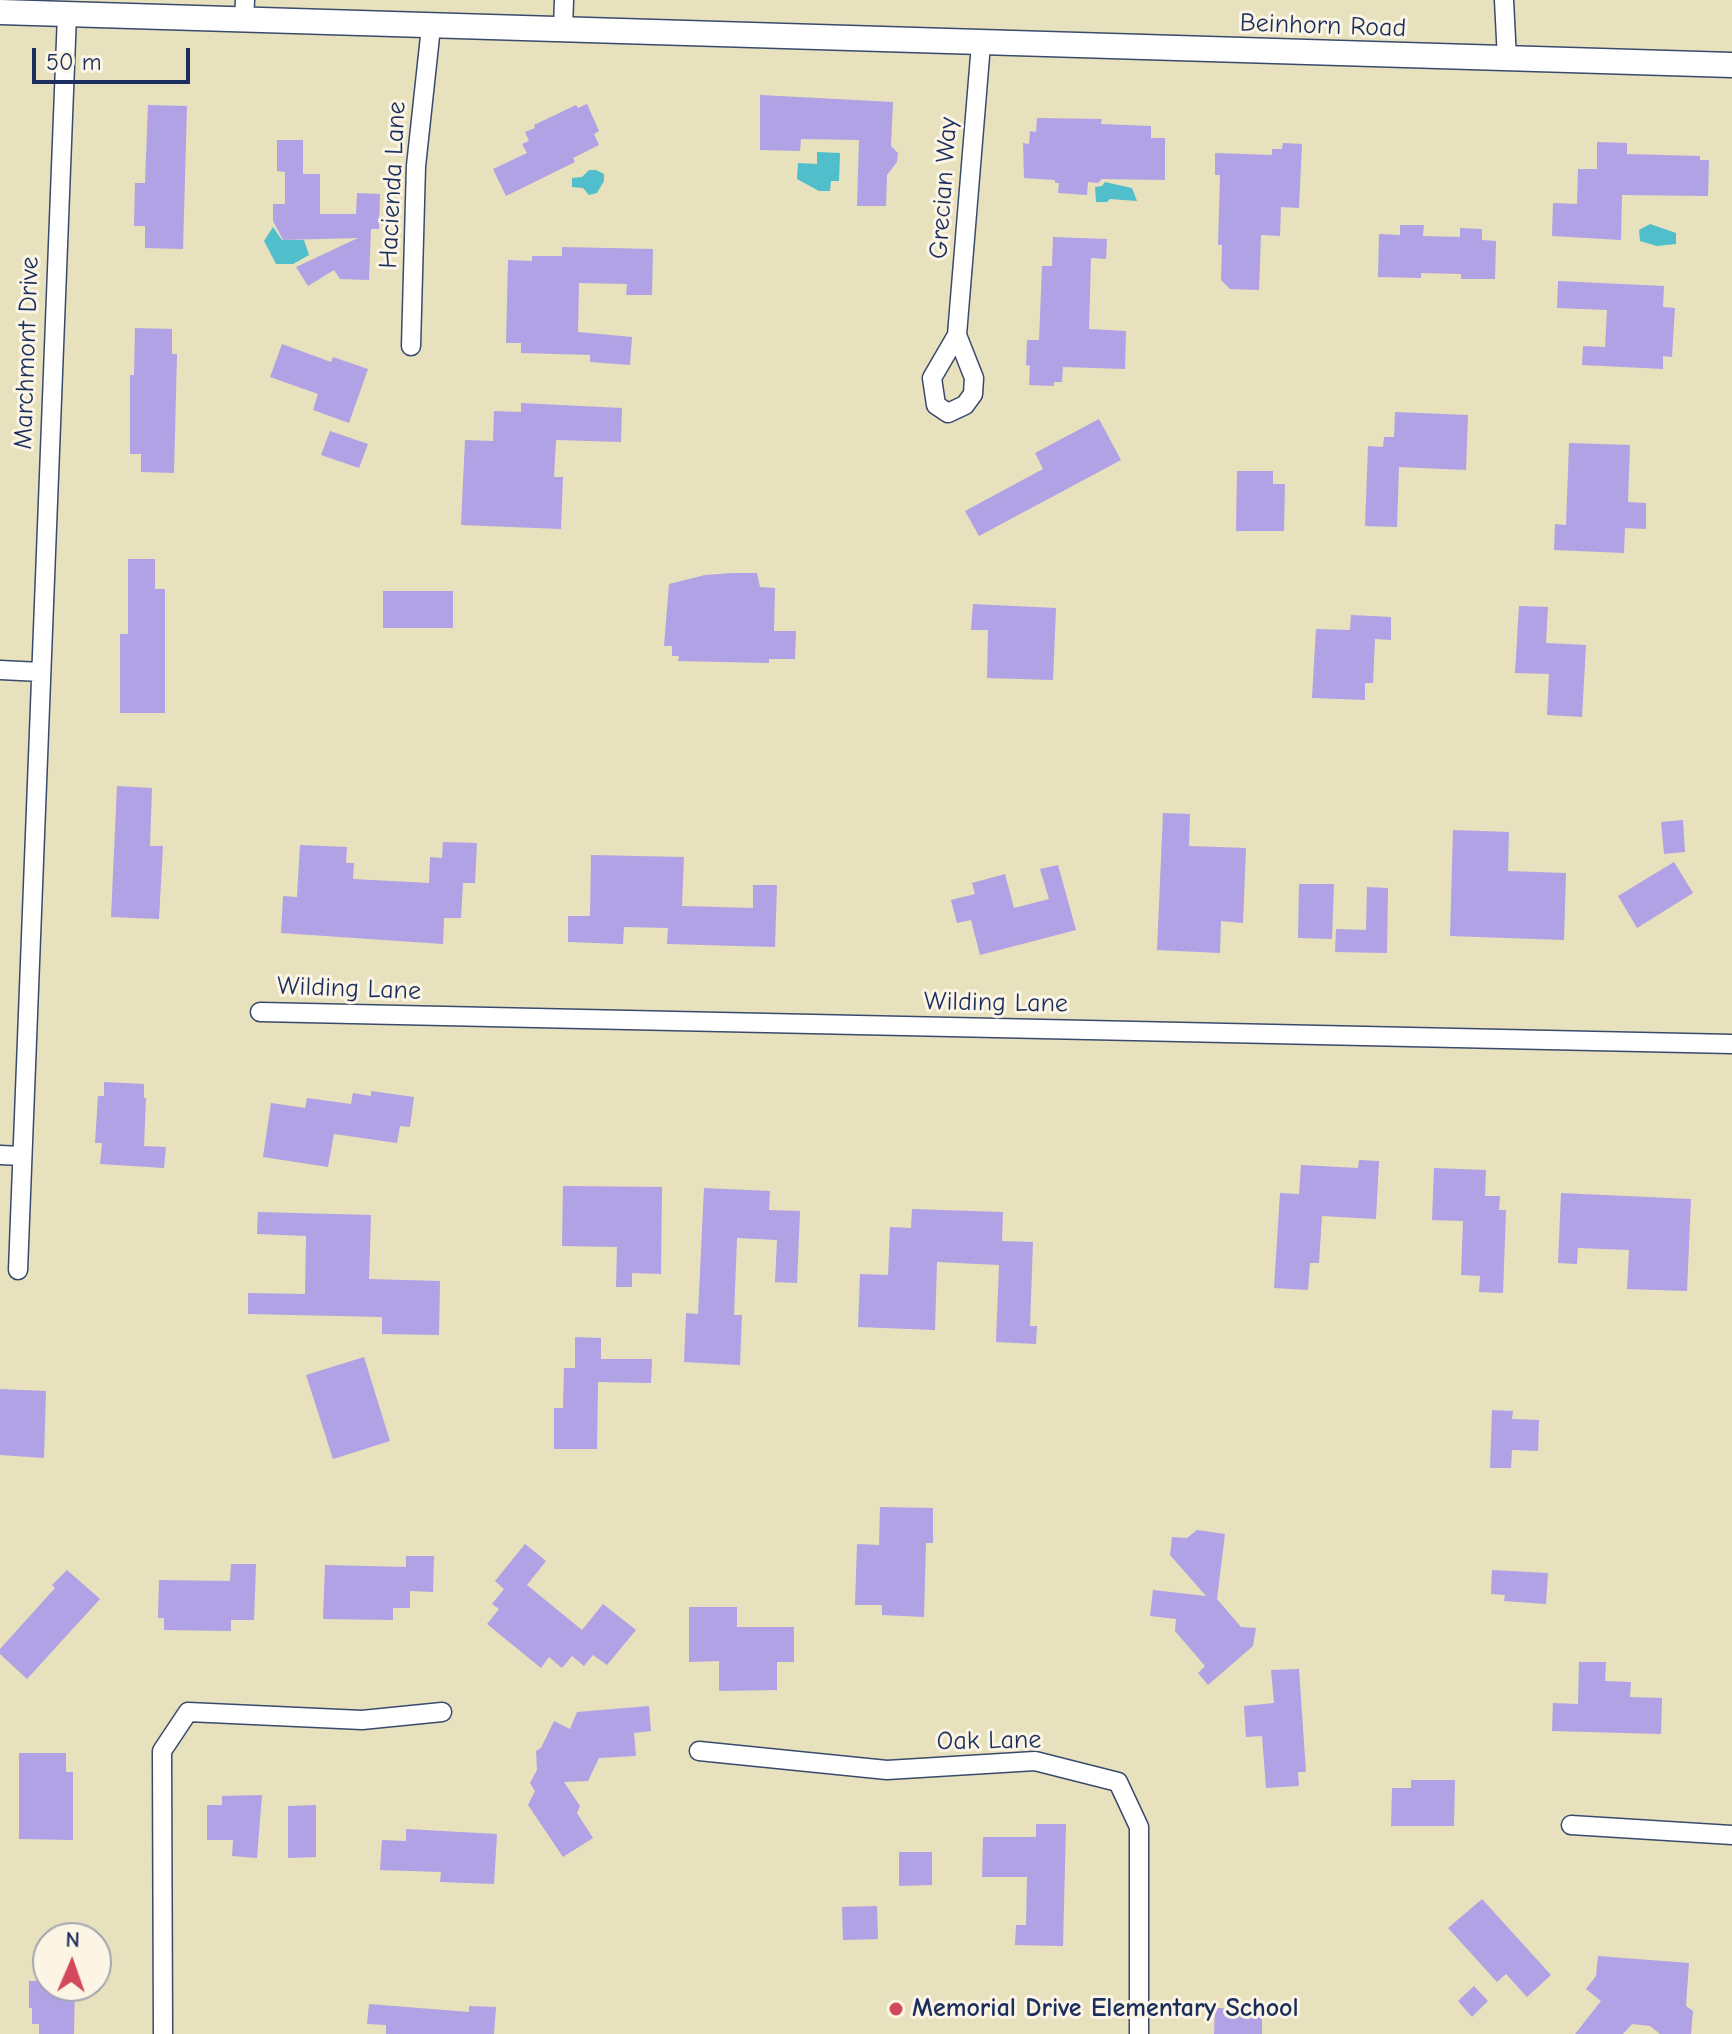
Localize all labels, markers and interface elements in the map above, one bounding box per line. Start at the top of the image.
street label: Beinhorn Road [1239,8,1407,44]
scale bar [36,32,194,82]
text: 50 m [46,48,102,76]
street label: Hacienda Lane [373,101,413,269]
street label: Grecian Way [923,116,965,260]
street label: Marchmont Drive [8,256,46,450]
street label: Wilding Lane [276,971,422,1007]
street label: Wilding Lane [924,986,1068,1020]
street label: Oak Lane [936,1724,1042,1758]
north arrow [32,1922,112,2002]
text: N [65,1927,80,1953]
place label: Memorial Drive Elementary School [912,1993,1299,2025]
marker: Memorial Drive Elementary School [887,2000,905,2018]

